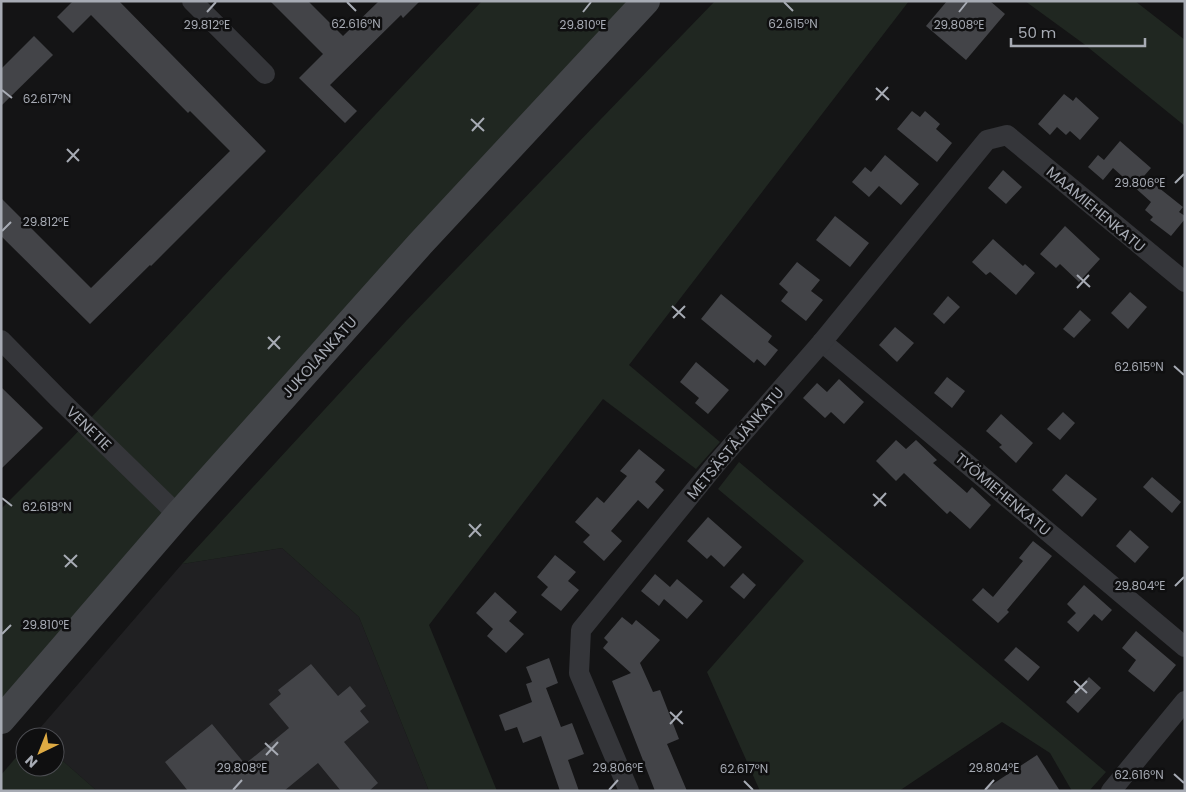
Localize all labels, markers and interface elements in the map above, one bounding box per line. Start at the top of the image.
text: 62.616°N [331,15,381,32]
text: 62.615°N [768,15,818,32]
scale bar [1011,15,1145,47]
text: 29.812°E [184,16,230,33]
text: 29.810°E [559,16,607,33]
text: 29.808°E [934,16,984,33]
text: 50 m [1018,22,1056,43]
text: 62.617°N [23,90,71,107]
street label: MAAMIEHENKATU [1042,161,1150,257]
text: 29.806°E [1115,174,1165,191]
text: 29.812°E [23,213,69,230]
street label: JUKOLANKATU [277,312,361,402]
text: 62.615°N [1114,358,1164,375]
street label: METSÄSTÄJÄNKATU [682,382,788,504]
street label: VENETIE [62,401,116,455]
street label: TYÖMIEHENKATU [951,448,1055,540]
text: 62.618°N [22,498,72,515]
text: 29.804°E [1115,577,1165,594]
text: 29.810°E [22,616,70,633]
north arrow [15,727,65,777]
text: N [20,751,42,772]
text: 29.808°E [217,759,267,776]
text: 29.806°E [593,759,643,776]
text: 29.804°E [969,759,1019,776]
text: 62.617°N [720,760,768,777]
text: 62.616°N [1114,766,1164,783]

